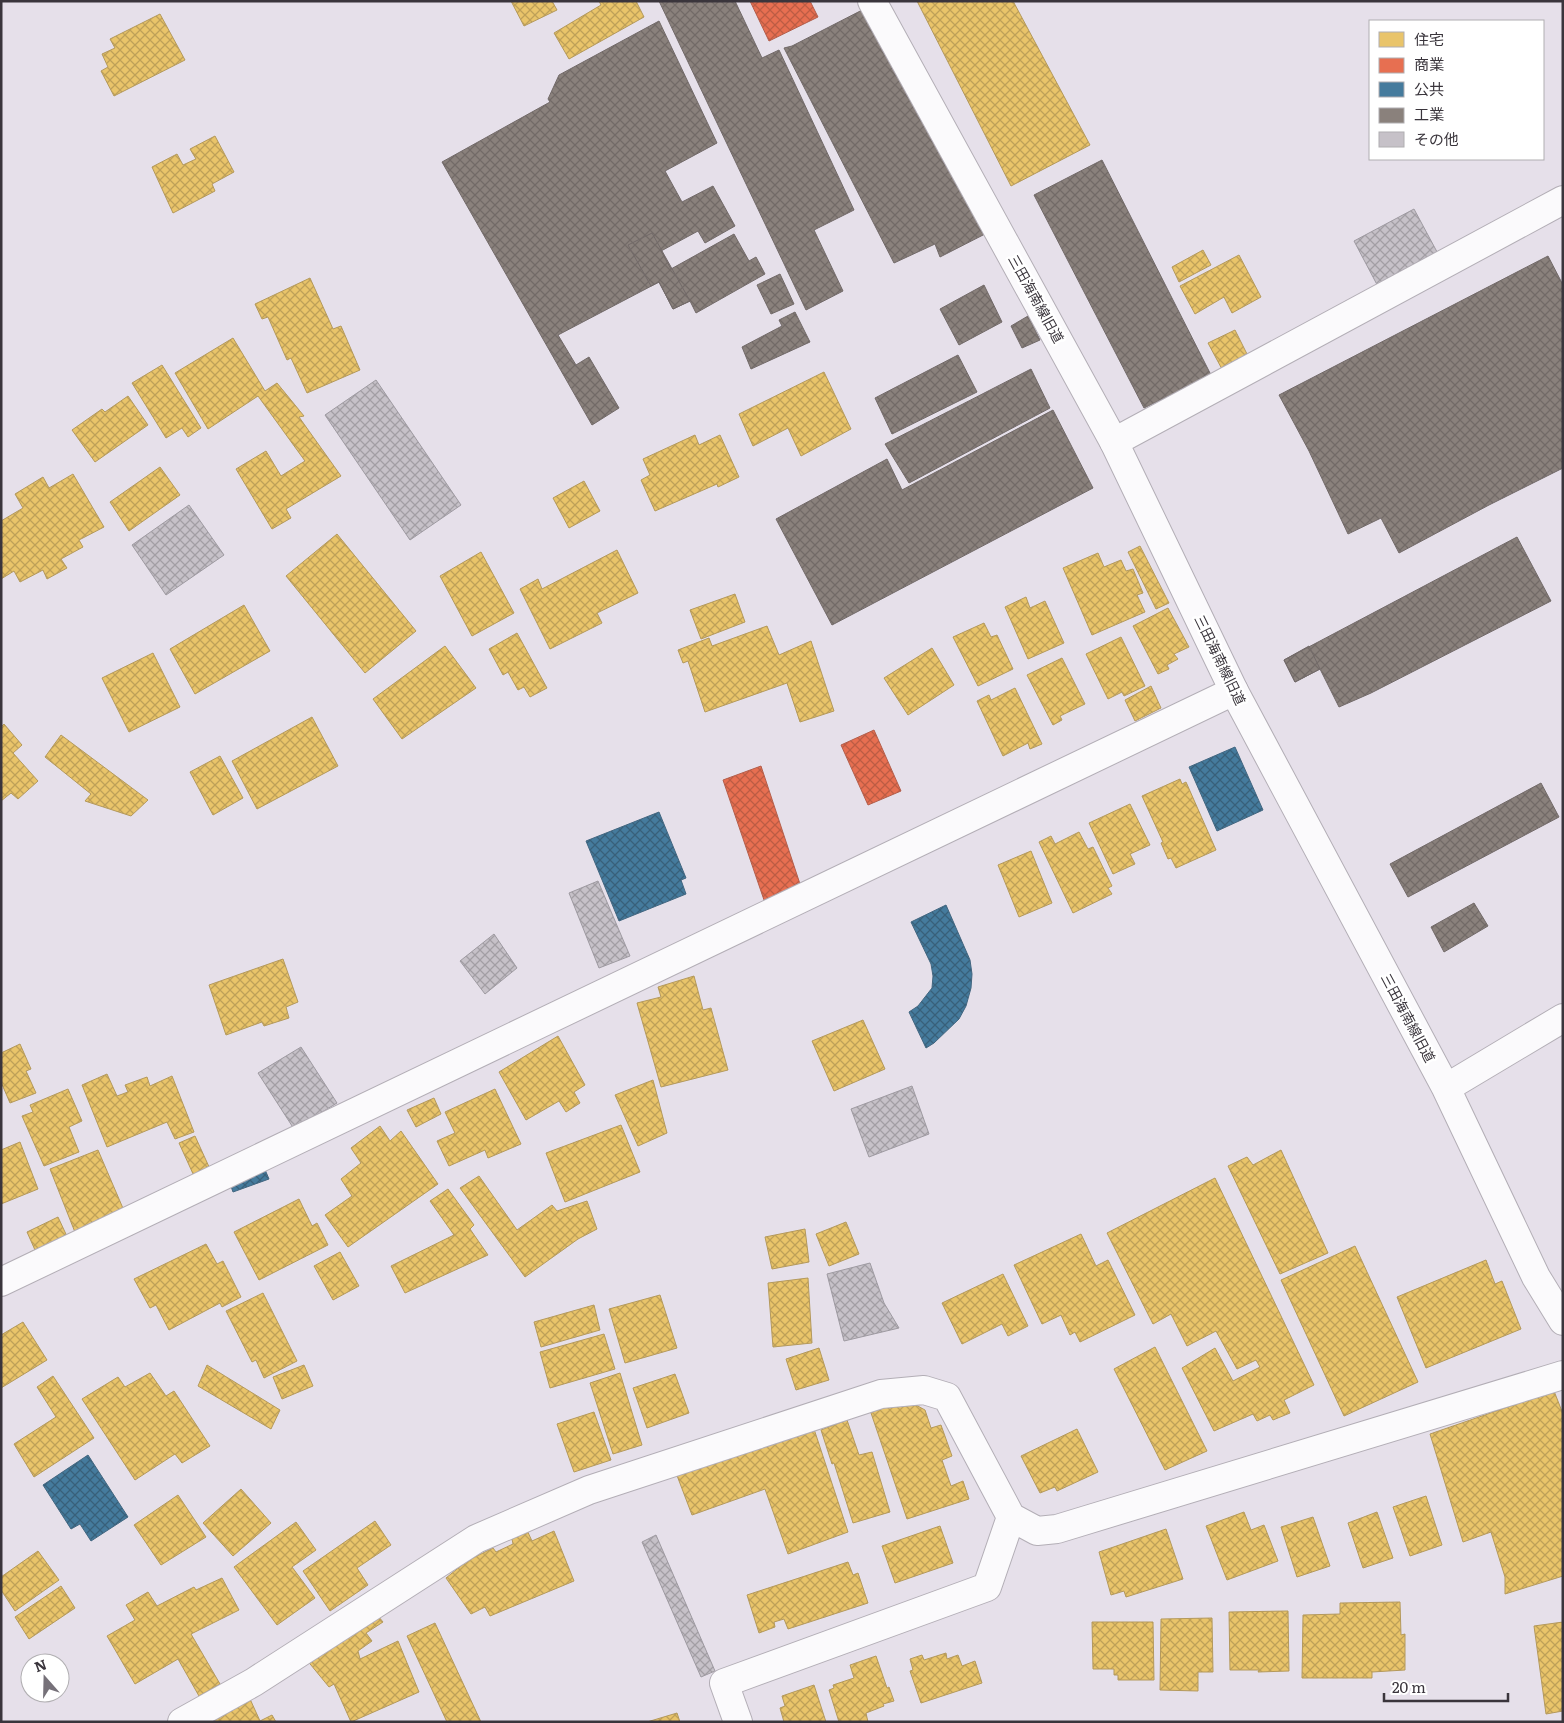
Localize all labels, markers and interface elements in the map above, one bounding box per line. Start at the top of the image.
legend [1369,20,1544,160]
text: 住宅 [1414,27,1444,50]
text: 商業 [1414,52,1444,75]
text: 公共 [1414,77,1444,100]
text: 工業 [1414,102,1444,125]
text: その他 [1414,127,1459,150]
street label: 三田海南線旧道 [1004,251,1069,346]
street label: 三田海南線旧道 [1190,611,1251,708]
street label: 三田海南線旧道 [1377,970,1441,1065]
north arrow [20,1653,70,1703]
text: N [31,1653,49,1676]
scale bar [1384,1670,1508,1702]
text: 20 m [1392,1675,1426,1698]

